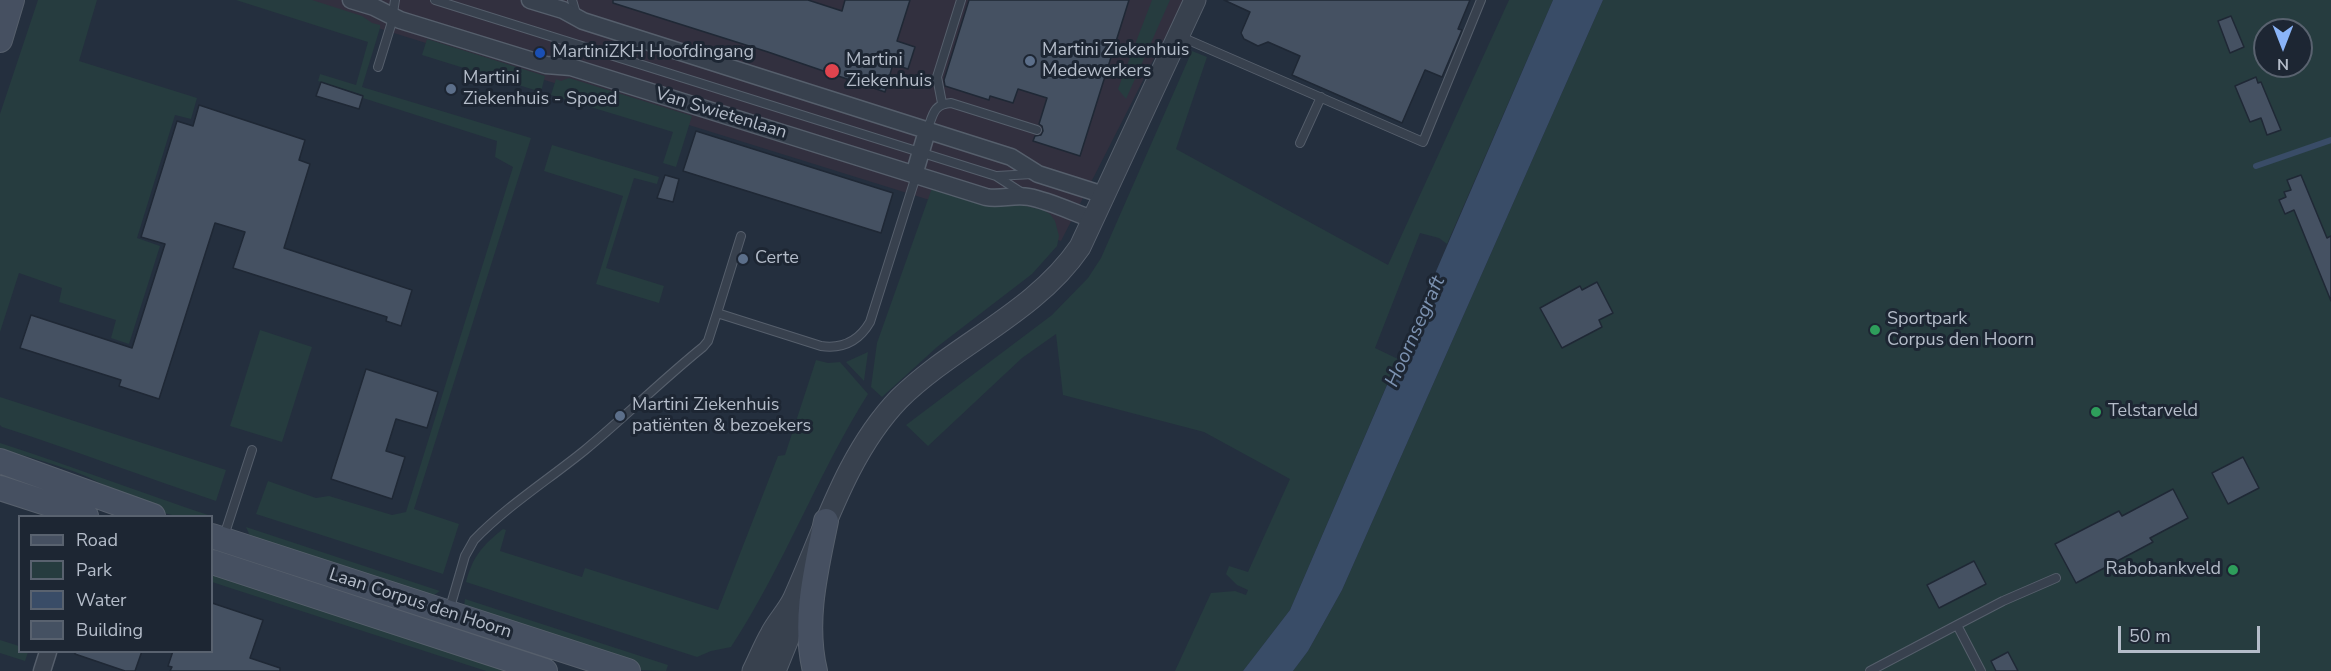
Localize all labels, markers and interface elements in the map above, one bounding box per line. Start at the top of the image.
north arrow [2253,18,2313,78]
place label: Martini Ziekenhuis Medewerkers [1042,40,1189,82]
place label: MartiniZKH Hoofdingang [552,42,754,64]
marker: MartiniZKH Hoofdingang [533,46,547,60]
place label: Martini Ziekenhuis [846,50,932,92]
text: N [2277,53,2289,75]
marker: Martini Ziekenhuis Medewerkers [1023,54,1037,68]
marker: Martini Ziekenhuis [823,62,841,80]
place label: Martini Ziekenhuis - Spoed [463,68,618,110]
marker: Martini Ziekenhuis - Spoed [444,82,458,96]
street label: Van Swietenlaan [653,84,789,144]
place label: Certe [755,248,799,270]
marker: Certe [736,252,750,266]
water label: Hoornsegraft [1381,273,1451,391]
place label: Sportpark Corpus den Hoorn [1887,309,2034,352]
marker: Sportpark Corpus den Hoorn [1868,323,1882,337]
place label: Martini Ziekenhuis patiënten & bezoekers [632,395,811,438]
place label: Telstarveld [2108,401,2198,423]
marker: Telstarveld [2089,405,2103,419]
marker: Martini Ziekenhuis patiënten & bezoekers [613,409,627,423]
legend [18,515,213,653]
text: Road [76,528,118,552]
text: Park [76,558,112,582]
place label: Rabobankveld [2106,559,2221,581]
marker: Rabobankveld [2226,563,2240,577]
street label: Laan Corpus den Hoorn [326,564,514,644]
text: Water [76,588,127,612]
scale bar [2121,614,2264,652]
text: Building [76,618,143,642]
text: 50 m [2129,624,2171,648]

